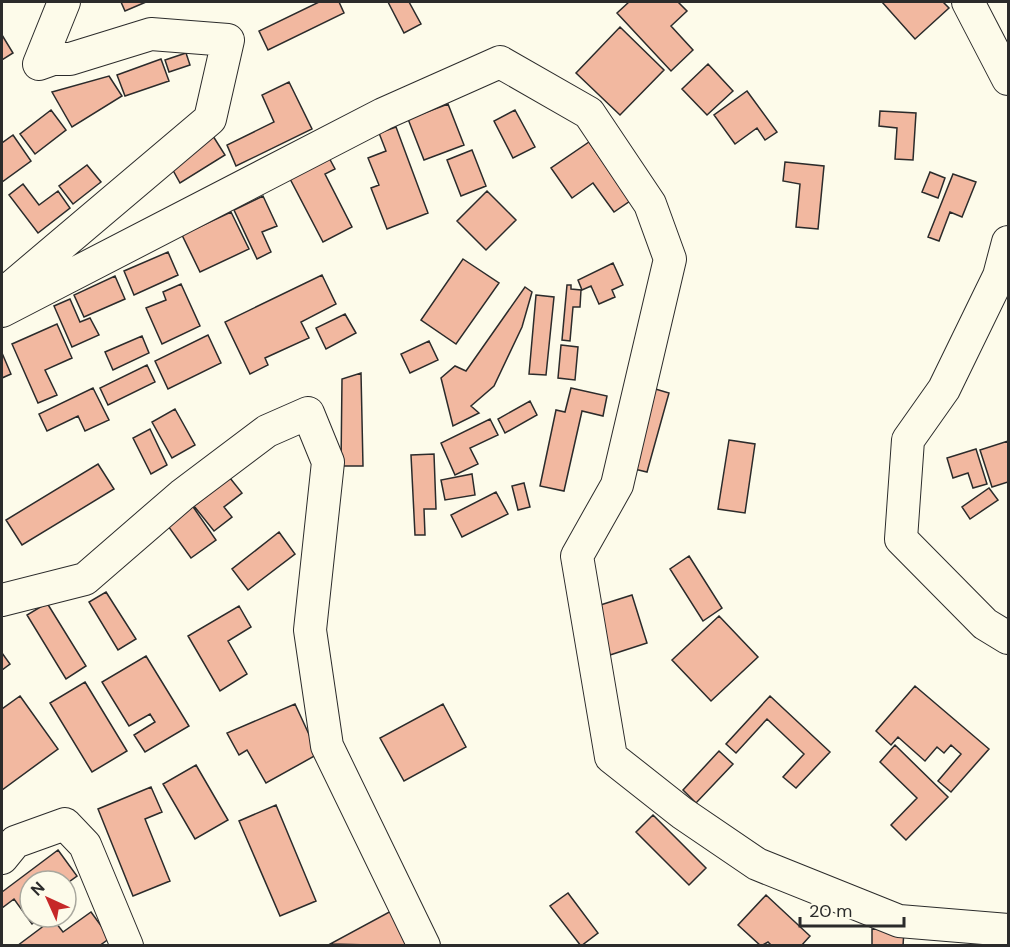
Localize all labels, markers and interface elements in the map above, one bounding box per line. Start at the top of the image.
north arrow [18,869,78,929]
text: N [26,877,49,900]
scale bar [800,890,904,928]
text: 20 m [809,899,852,923]

